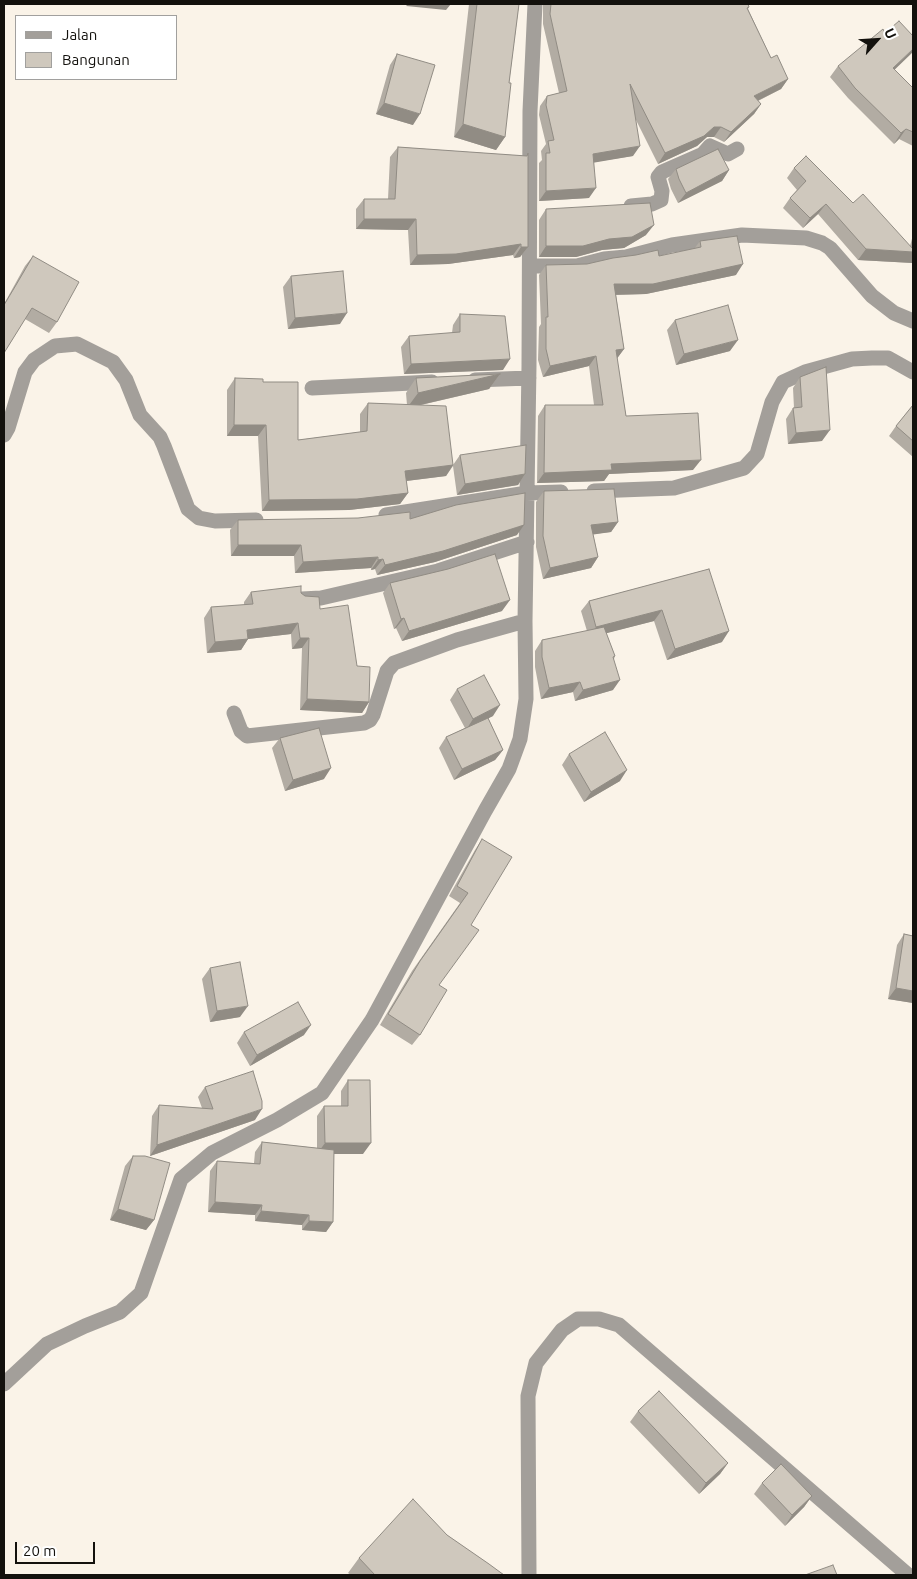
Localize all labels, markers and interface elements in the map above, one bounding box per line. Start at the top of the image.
legend [15,15,178,80]
north arrow [852,15,902,65]
text: U [881,25,900,41]
text: Jalan [62,26,97,43]
text: Bangunan [62,51,130,68]
scale bar [18,1532,98,1564]
text: 20 m [23,1542,56,1559]

